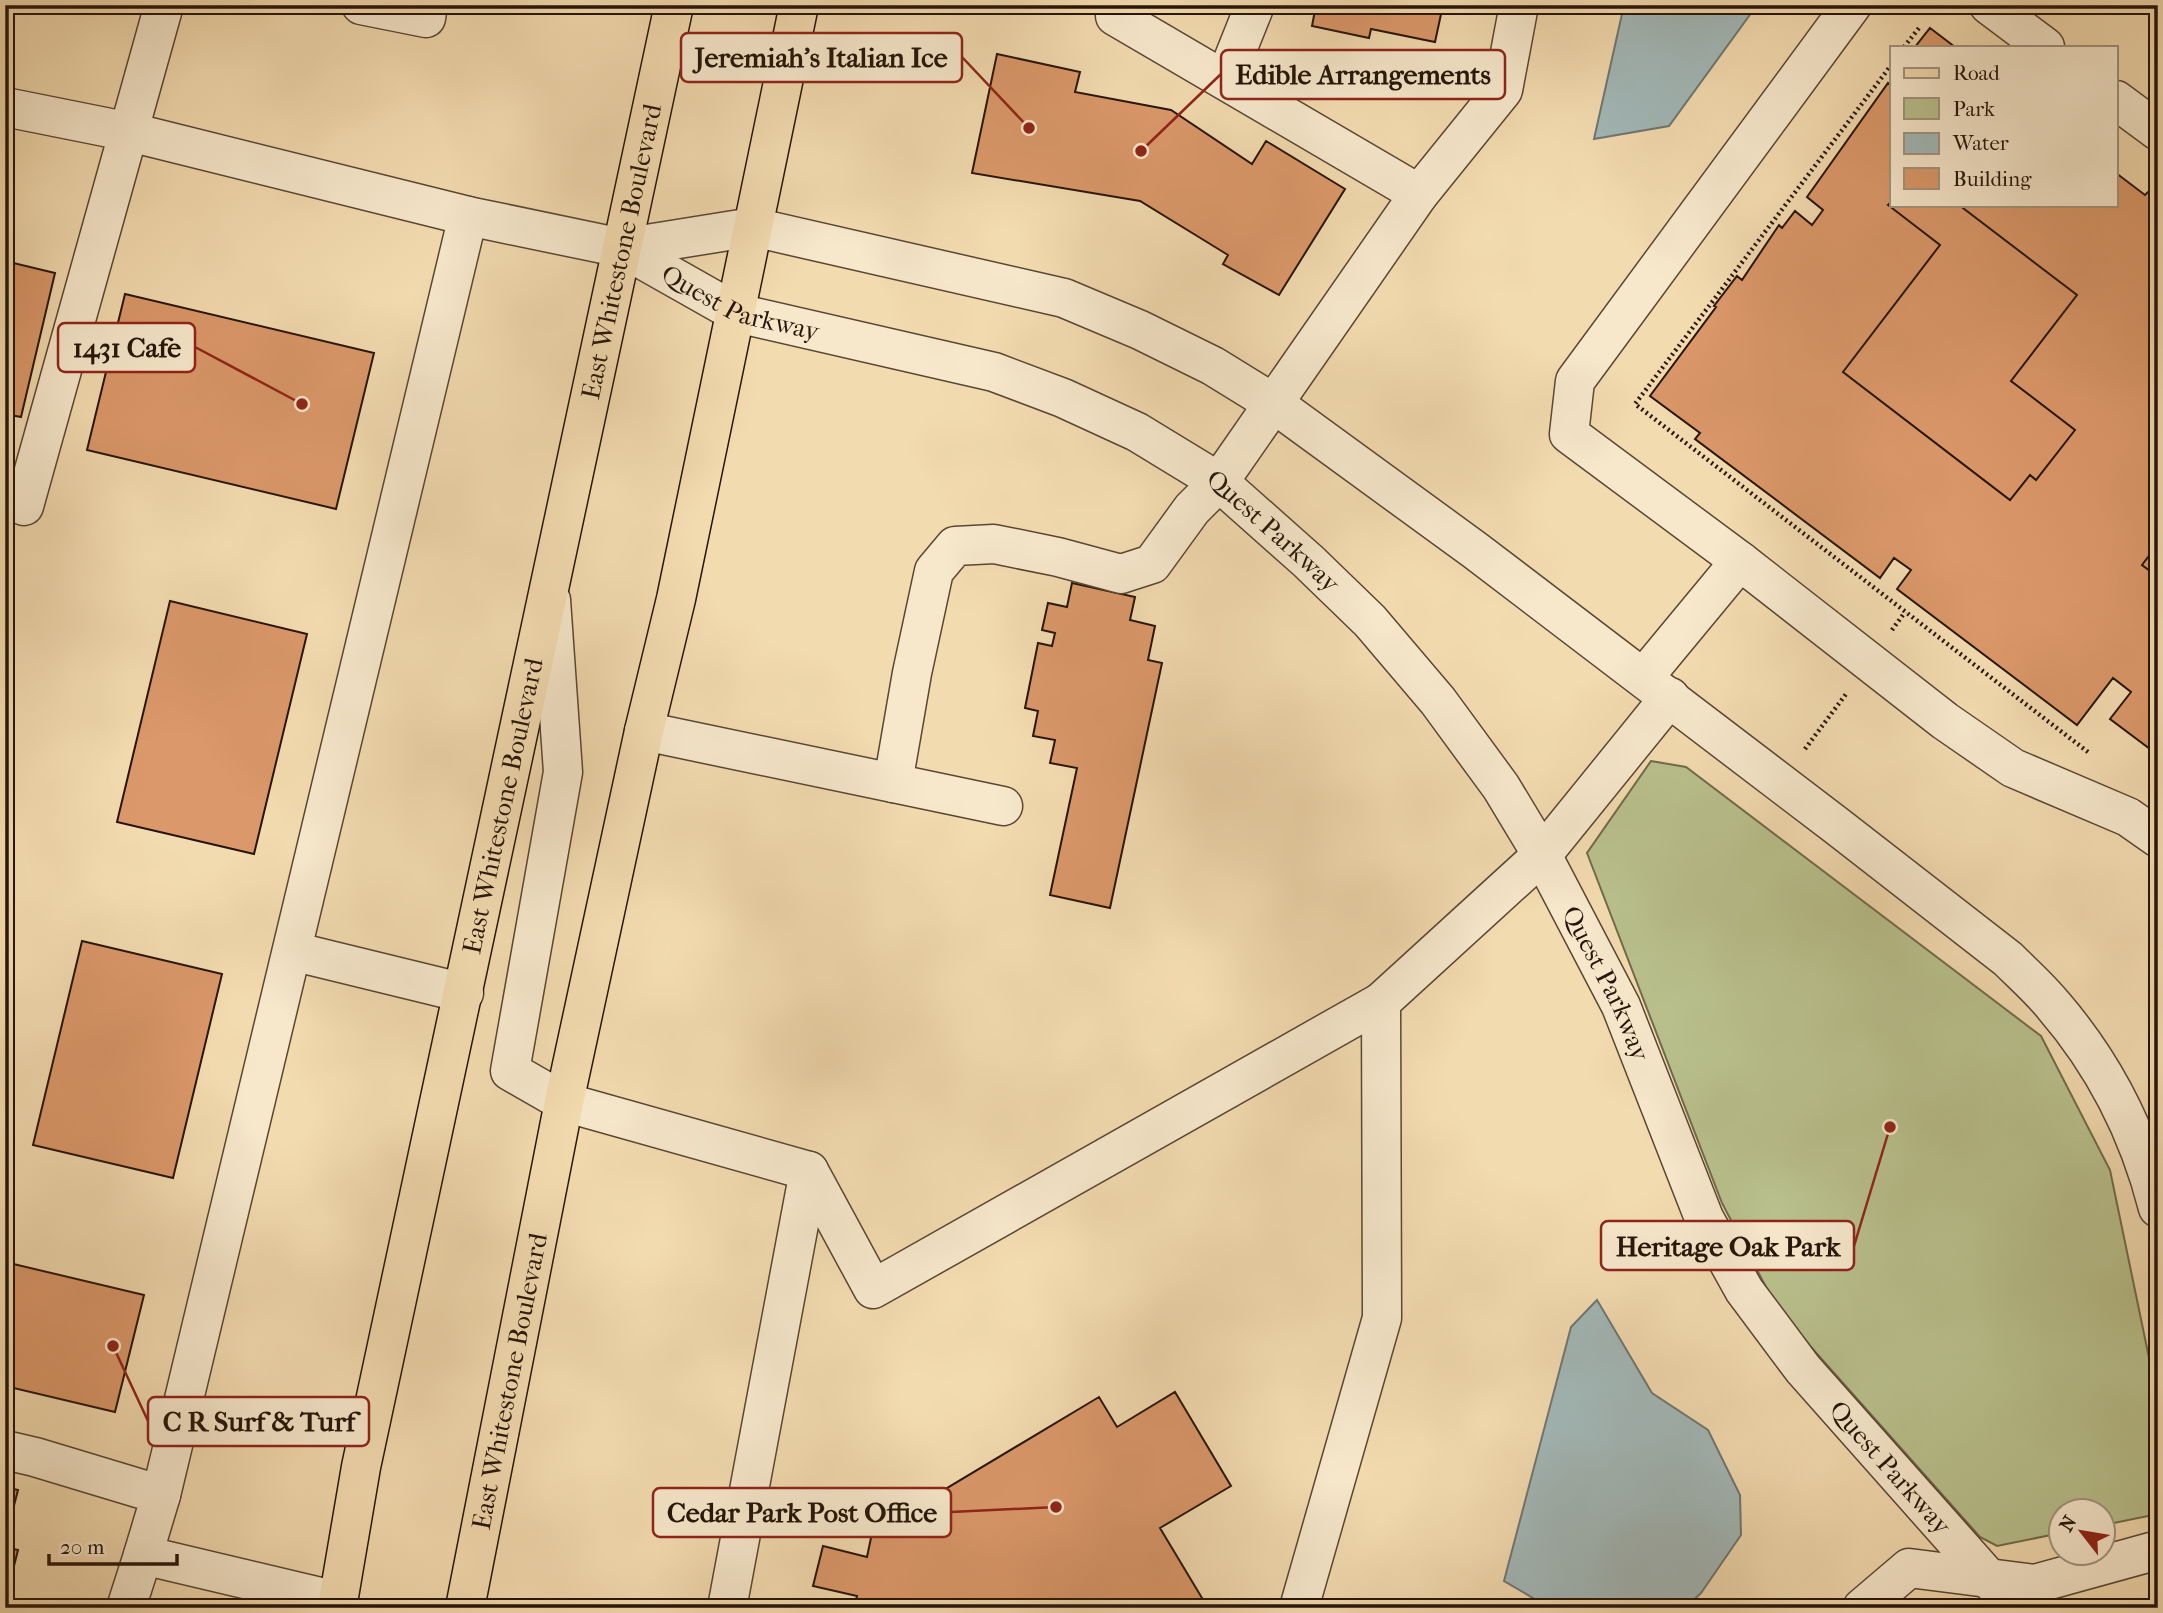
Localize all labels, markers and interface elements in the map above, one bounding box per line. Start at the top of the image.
callout: Jeremiah's Italian Ice [681,33,962,82]
text: Jeremiah's Italian Ice [691,41,948,74]
legend [1890,46,2118,206]
callout: Edible Arrangements [1221,50,1505,99]
text: Edible Arrangements [1235,58,1491,91]
text: Road [1953,61,2000,85]
text: Park [1953,97,1995,121]
street label: East Whitestone Boulevard [575,100,669,402]
text: Water [1952,131,2009,155]
text: Building [1953,167,2032,191]
street label: Quest Parkway [656,258,823,348]
callout: 1431 Cafe [58,323,195,372]
text: 1431 Cafe [73,331,181,365]
street label: Quest Parkway [1201,463,1347,600]
street label: East Whitestone Boulevard [456,655,550,957]
street label: Quest Parkway [1555,901,1656,1066]
callout: Heritage Oak Park [1601,1221,1854,1270]
street label: East Whitestone Boulevard [466,1230,554,1532]
text: Heritage Oak Park [1616,1230,1842,1263]
street label: Quest Parkway [1823,1395,1958,1542]
callout: C R Surf & Turf [148,1397,369,1446]
text: C R Surf & Turf [163,1405,361,1438]
callout: Cedar Park Post Office [653,1488,951,1537]
text: Cedar Park Post Office [667,1496,937,1529]
north arrow [2048,1498,2118,1568]
text: N [2055,1511,2082,1536]
scale bar [49,1522,177,1566]
text: 20 m [60,1535,105,1559]

